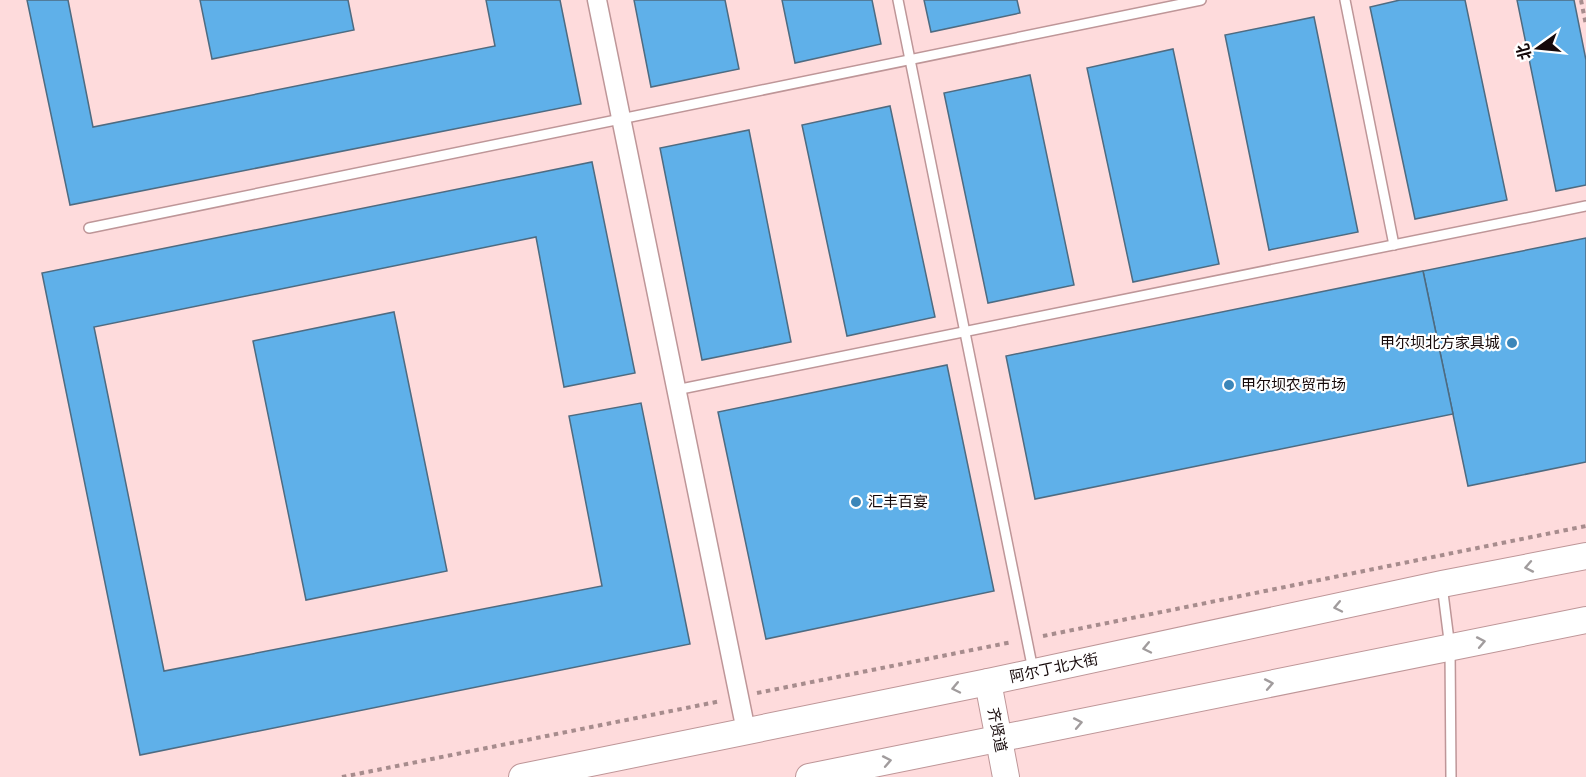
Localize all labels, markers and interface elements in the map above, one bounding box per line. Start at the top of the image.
north arrow [1508,18,1568,78]
text: 北 [1509,41,1536,63]
place label: 甲尔坝北方家具城 [1380,331,1500,352]
marker: 甲尔坝北方家具城 [1505,336,1519,350]
place label: 甲尔坝农贸市场 [1241,373,1346,394]
marker: 甲尔坝农贸市场 [1222,378,1236,392]
place label: 汇丰百宴 [868,490,928,511]
marker: 汇丰百宴 [849,495,863,509]
one-way arrow [1524,560,1534,573]
one-way arrow [1333,600,1343,613]
one-way arrow [1476,636,1486,649]
one-way arrow [1142,641,1152,654]
street label: 阿尔丁北大街 [1007,647,1100,686]
one-way arrow [1264,678,1274,691]
one-way arrow [952,681,962,694]
street label: 齐贤道 [984,706,1013,754]
one-way arrow [1073,717,1083,730]
one-way arrow [882,755,892,768]

